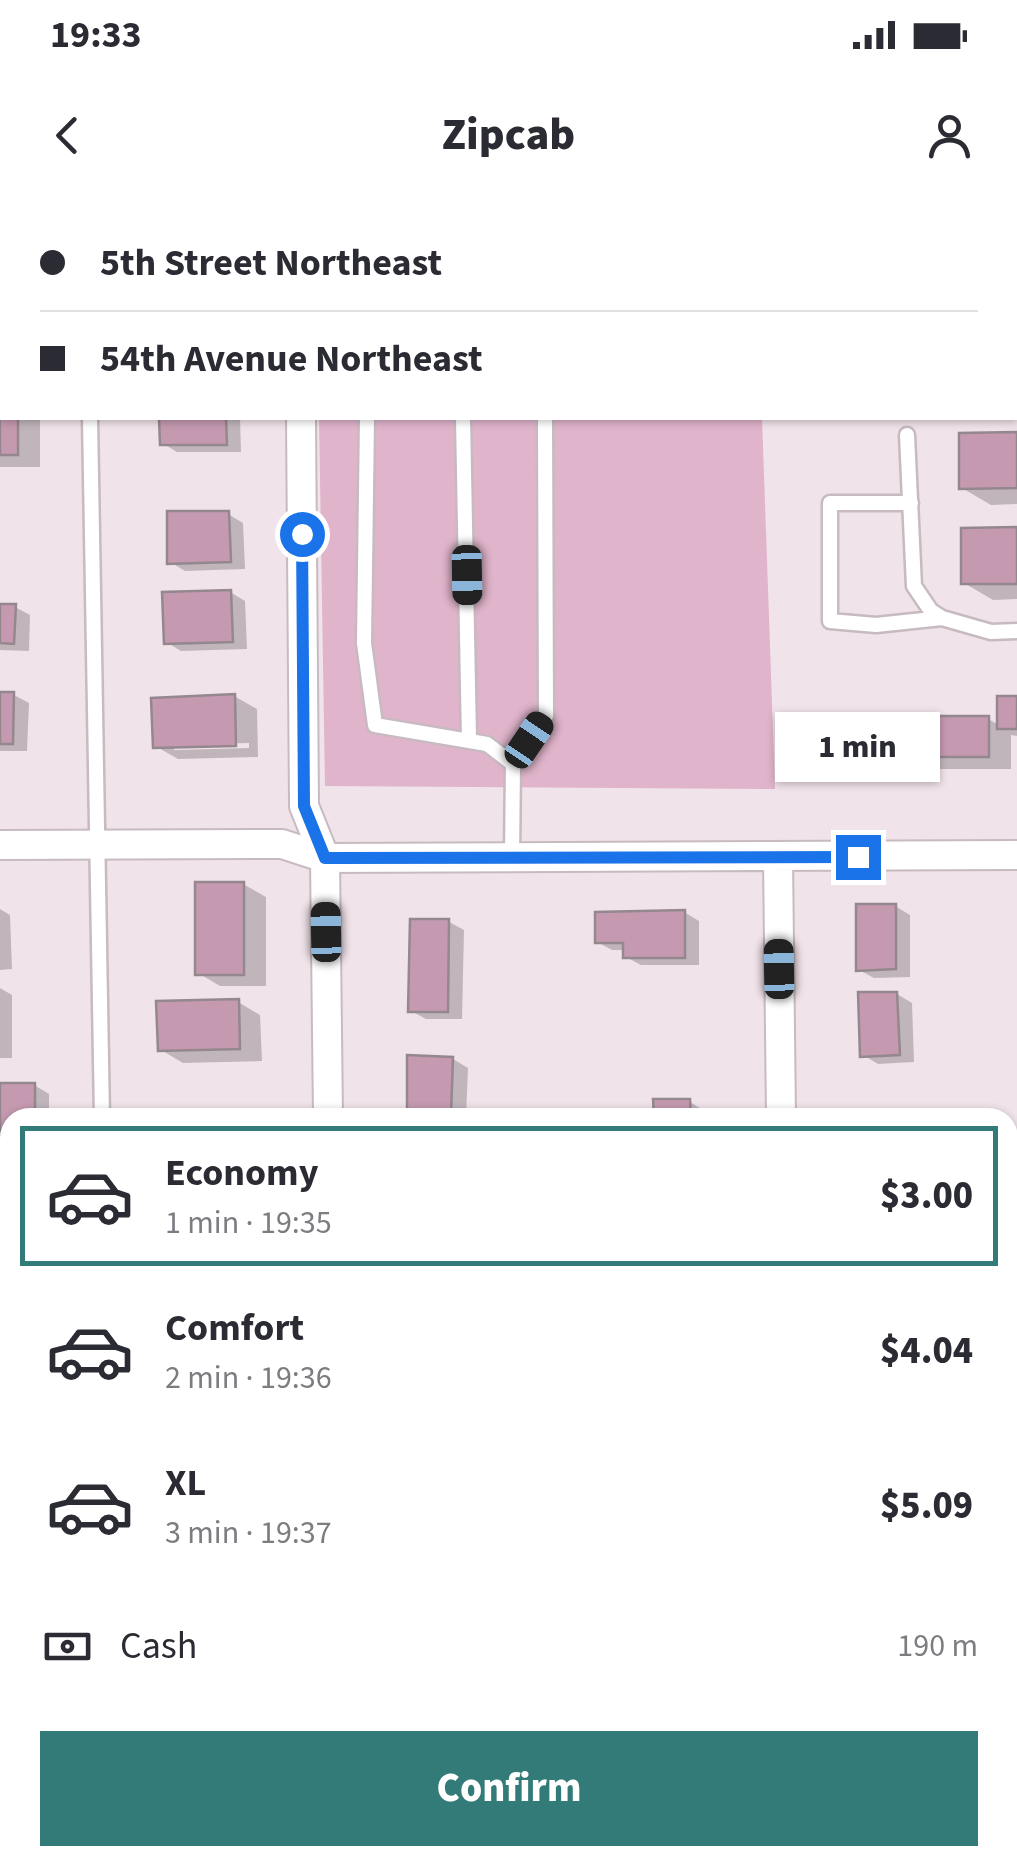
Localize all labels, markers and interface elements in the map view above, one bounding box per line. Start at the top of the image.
text: 19:33 [50,8,142,62]
text: Zipcab [442,103,575,167]
icon: back [40,108,95,163]
icon: person [922,108,977,163]
text: 5th Street Northeast [100,236,442,290]
text: 54th Avenue Northeast [100,332,483,386]
route start [280,512,325,557]
car [451,545,483,605]
car [500,707,558,773]
callout: 1 min [776,712,940,782]
text: 1 min [818,724,897,770]
route end [836,835,881,880]
car [310,902,342,962]
car [763,939,795,999]
text: Economy [165,1146,318,1200]
icon: car [45,1151,135,1241]
text: $3.00 [880,1169,973,1223]
text: 1 min · 19:35 [165,1200,332,1246]
text: Comfort [165,1301,304,1355]
icon: car [45,1306,135,1396]
text: $4.04 [880,1324,973,1378]
text: 2 min · 19:36 [165,1355,332,1401]
text: XL [165,1456,206,1510]
icon: car [45,1461,135,1551]
text: $5.09 [880,1479,973,1533]
text: 3 min · 19:37 [165,1510,332,1556]
icon: cash [40,1619,95,1674]
text: Cash [120,1619,197,1673]
text: 190 m [897,1623,978,1669]
button: Confirm [40,1731,978,1846]

